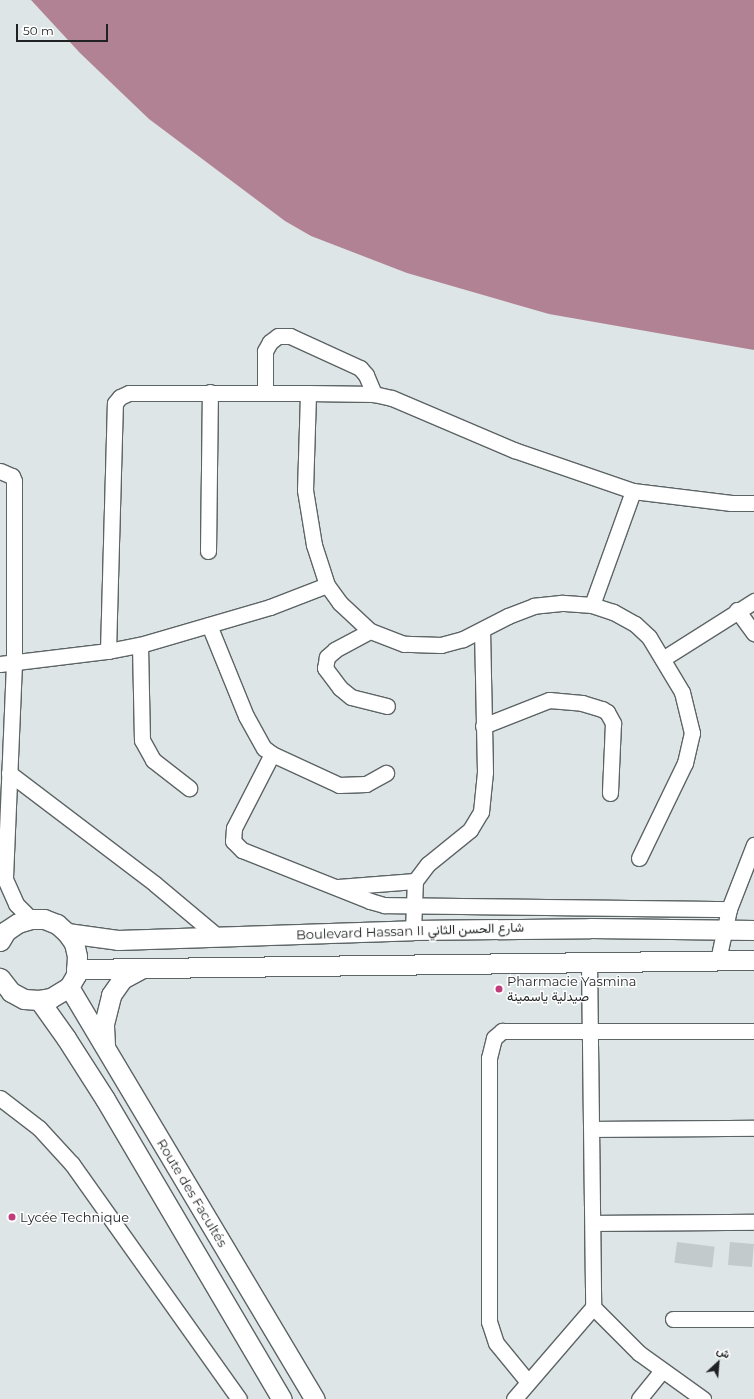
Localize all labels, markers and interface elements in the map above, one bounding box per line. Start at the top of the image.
scale bar [18,16,110,42]
text: 50 m [23,23,54,38]
street label: Boulevard Hassan II شارع الحسن الثاني [296,919,524,943]
place label: Pharmacie Yasmina صيدلية ياسمينة [507,974,637,1005]
marker: Pharmacie Yasmina صيدلية ياسمينة [494,984,504,994]
street label: Route des Facultés [154,1136,230,1250]
place label: Lycée Technique [20,1209,129,1225]
marker: Lycée Technique [7,1212,17,1222]
north arrow [698,1343,738,1383]
text: ش [714,1343,732,1361]

